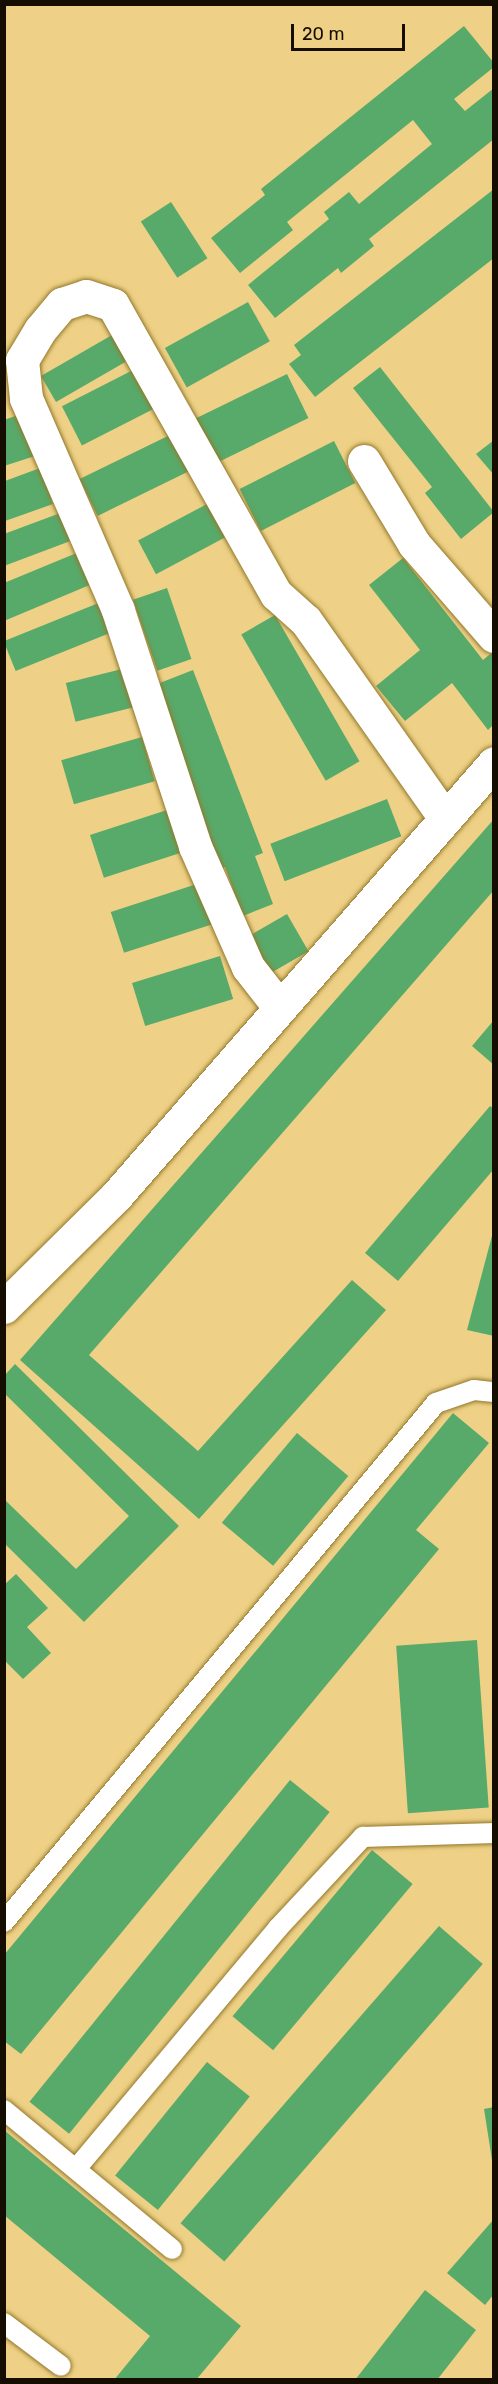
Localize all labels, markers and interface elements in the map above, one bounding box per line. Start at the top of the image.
scale bar [294,12,408,50]
text: 20 m [302,23,344,45]

